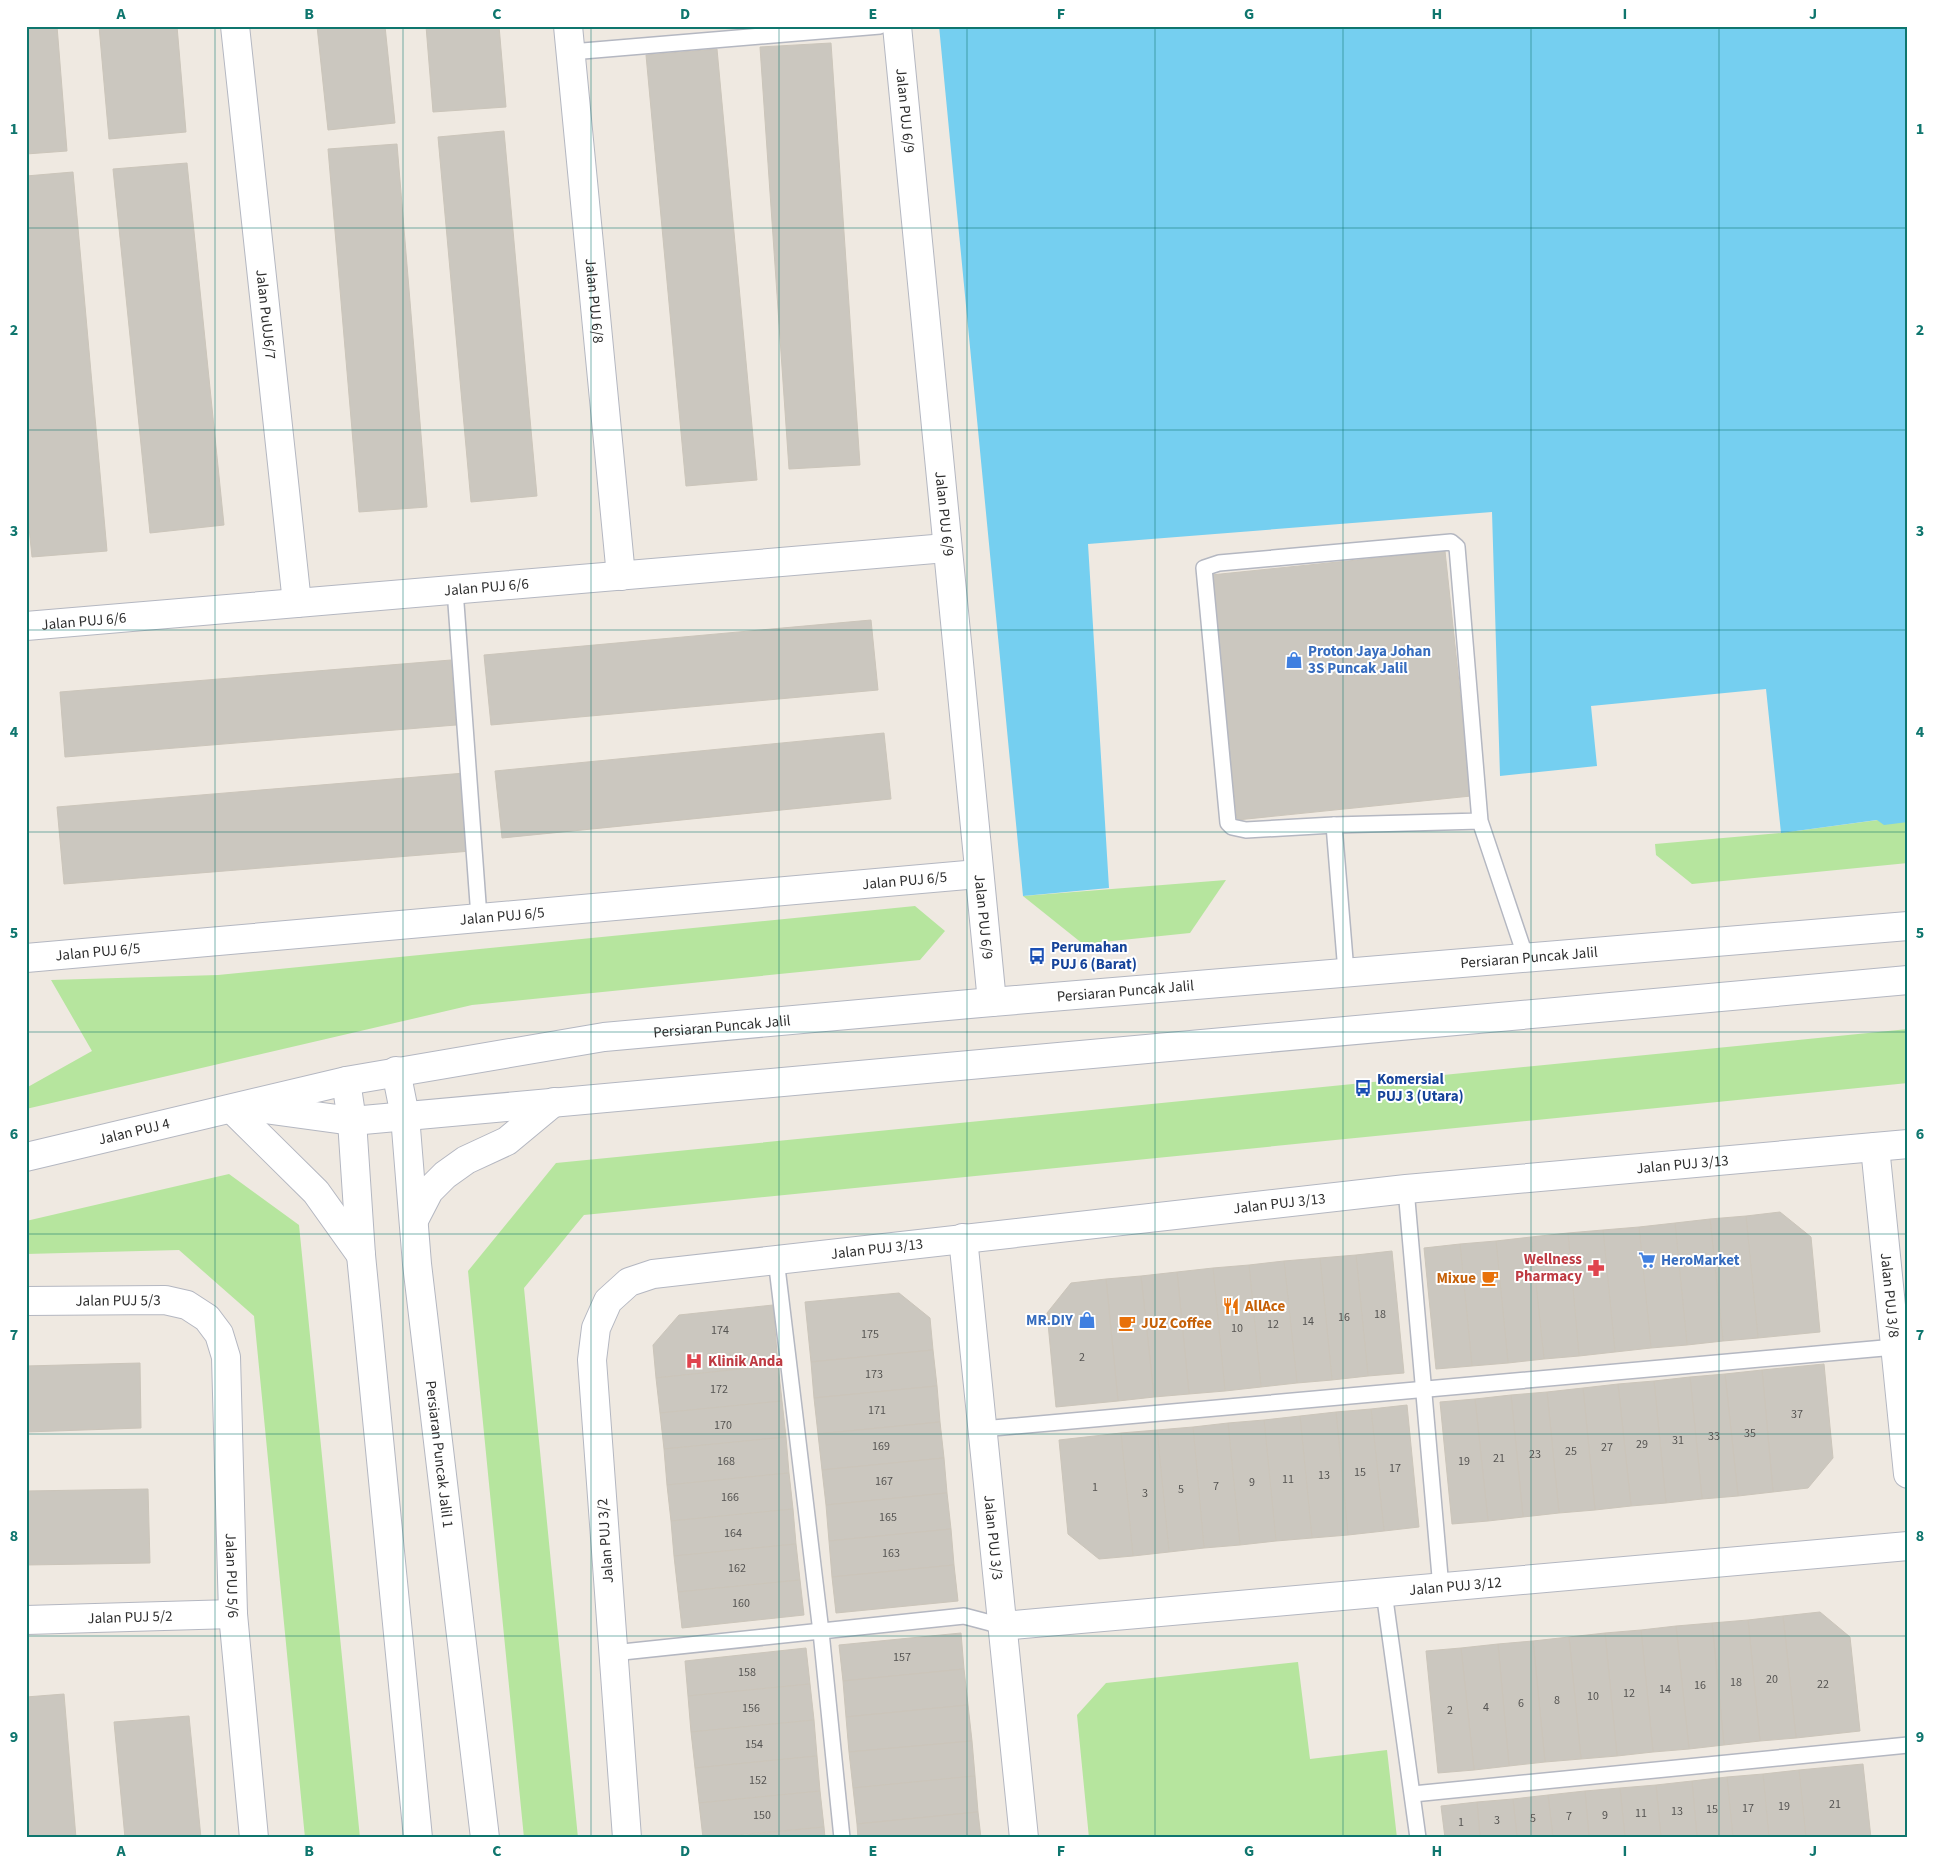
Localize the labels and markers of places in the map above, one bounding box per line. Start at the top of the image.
place label: Proton Jaya Johan 3S Puncak Jalil [1308,641,1431,679]
shop icon: Proton Jaya Johan 3S Puncak Jalil [1284,650,1304,670]
place label: Perumahan PUJ 6 (Barat) [1051,937,1137,975]
bus stop icon: Perumahan PUJ 6 (Barat) [1027,946,1047,966]
place label: Komersial PUJ 3 (Utara) [1377,1069,1464,1107]
bus stop icon: Komersial PUJ 3 (Utara) [1353,1078,1373,1098]
place label: Wellness Pharmacy [1515,1249,1582,1287]
supermarket icon: HeroMarket [1637,1250,1657,1270]
place label: HeroMarket [1661,1250,1740,1271]
pharmacy icon: Wellness Pharmacy [1586,1258,1606,1278]
place label: Mixue [1436,1268,1476,1289]
cafe icon: Mixue [1480,1268,1500,1288]
restaurant icon: AllAce [1221,1296,1241,1316]
place label: AllAce [1244,1296,1285,1317]
place label: MR.DIY [1026,1310,1073,1331]
shop icon: MR.DIY [1077,1310,1097,1330]
cafe icon: JUZ Coffee [1117,1313,1137,1333]
place label: JUZ Coffee [1141,1313,1212,1334]
hospital icon: Klinik Anda [684,1351,704,1371]
place label: Klinik Anda [708,1351,783,1372]

